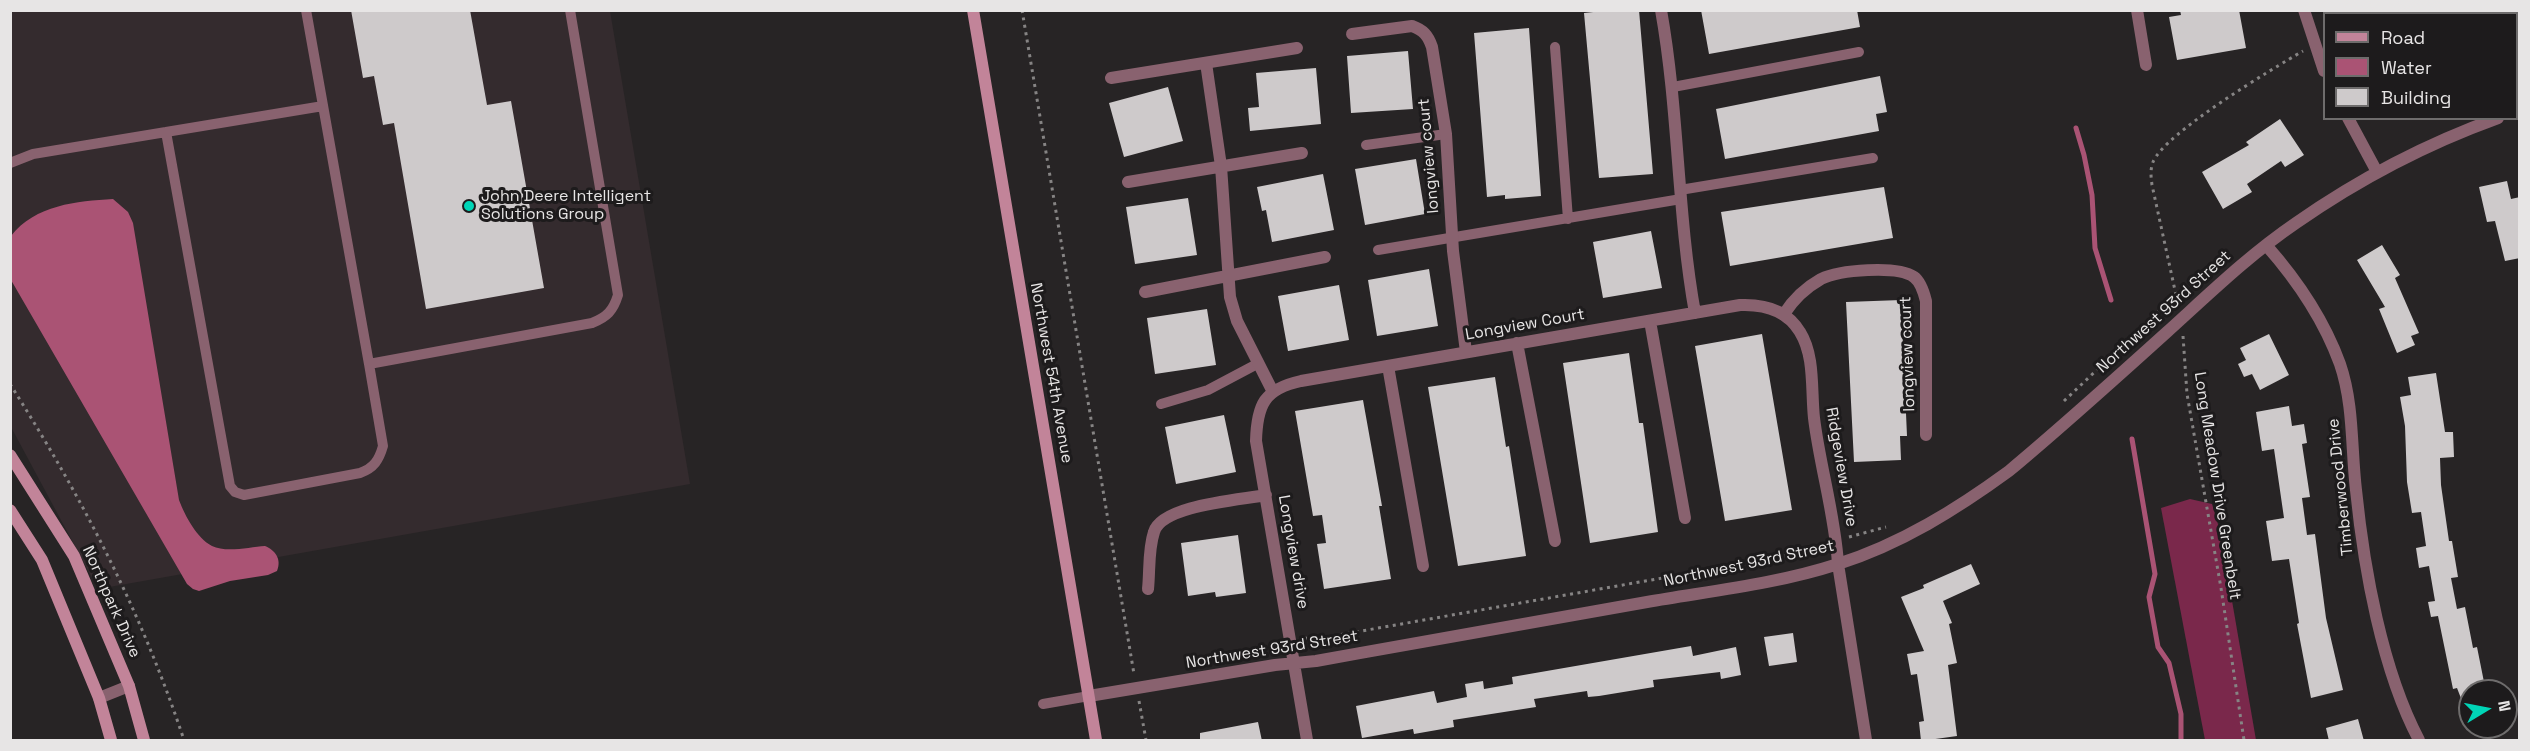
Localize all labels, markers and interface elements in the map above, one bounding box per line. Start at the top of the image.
legend [2323,12,2518,120]
text: Road [2381,26,2425,49]
text: Water [2381,56,2432,79]
text: Building [2381,86,2451,109]
street label: longview court [1414,98,1444,214]
place label: John Deere Intelligent Solutions Group [481,187,651,225]
marker: John Deere Intelligent Solutions Group [462,199,476,213]
street label: Northwest 93rd Street [2093,247,2235,377]
street label: Northwest 54th Avenue [1026,281,1076,465]
street label: longview court [1896,296,1920,412]
street label: Longview Court [1464,305,1586,345]
street label: Long Meadow Drive Greenbelt [2189,371,2245,601]
street label: Ridgeview Drive [1821,406,1861,528]
street label: Timberwood Drive [2324,417,2358,557]
street label: Longview drive [1274,493,1312,611]
street label: Northwest 93rd Street [1662,537,1836,591]
street label: Northpark Drive [78,543,144,661]
street label: Northwest 93rd Street [1185,627,1359,673]
north arrow [2458,679,2518,739]
text: N [2493,699,2516,713]

